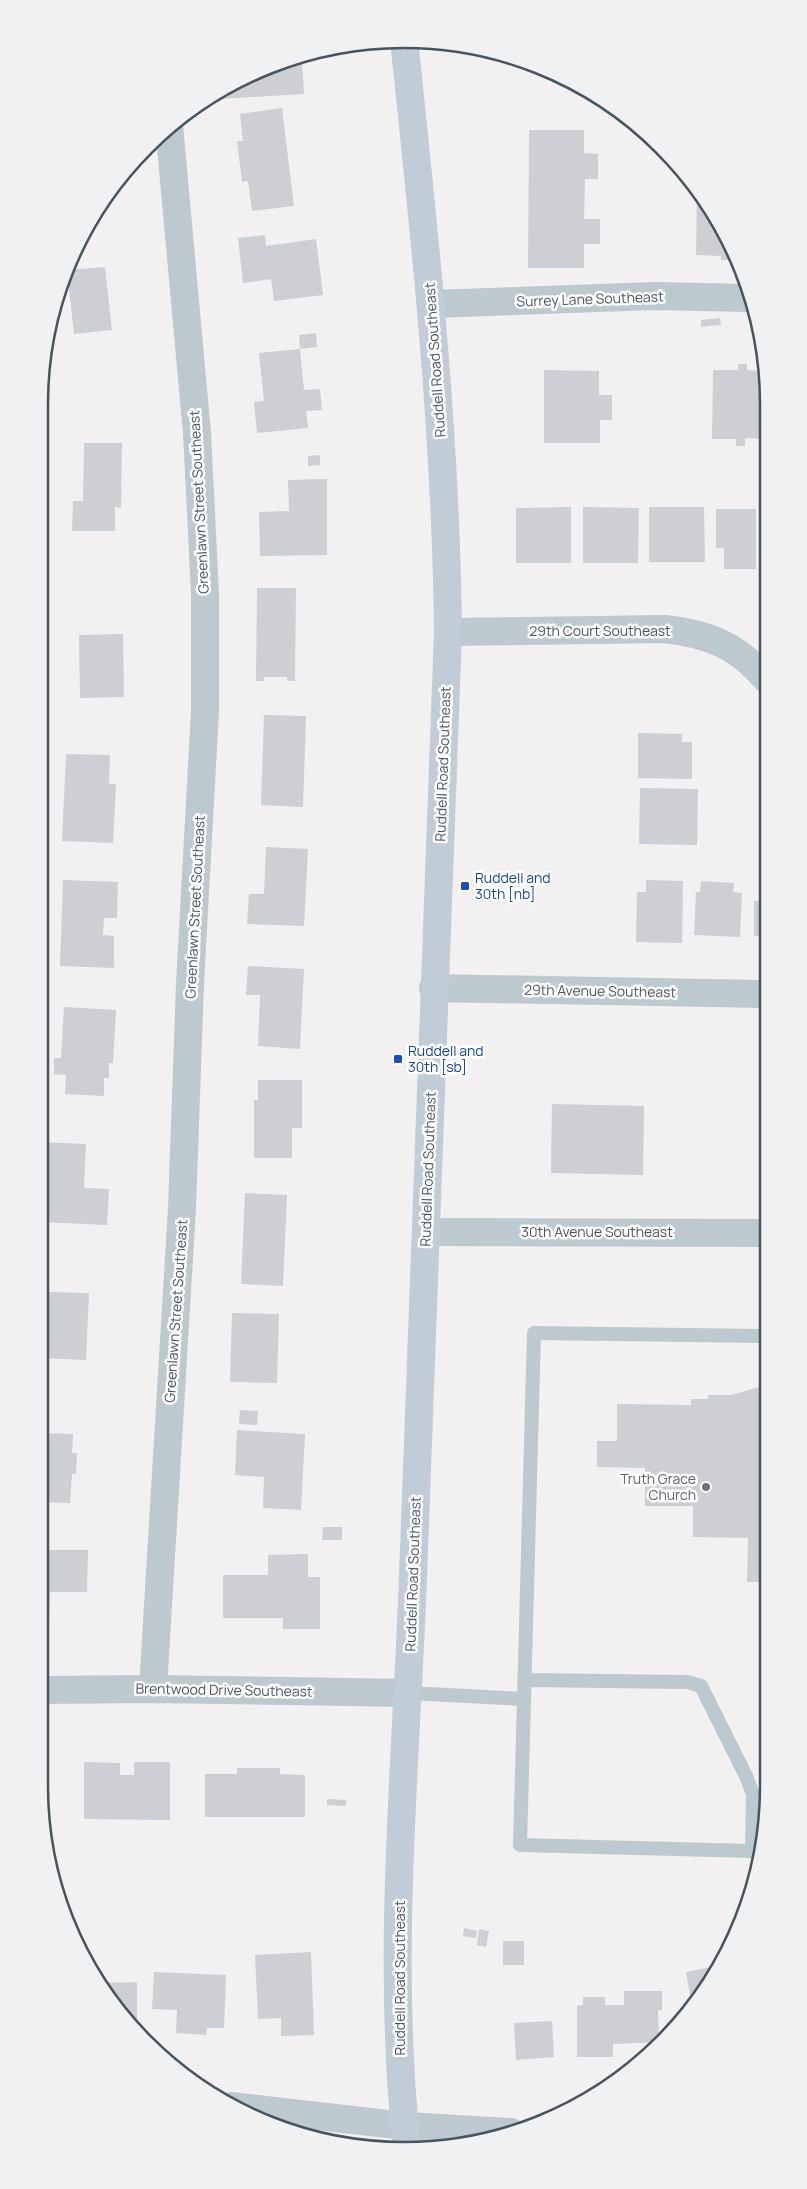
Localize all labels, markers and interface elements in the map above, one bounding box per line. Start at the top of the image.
street label: Ruddell Road Southeast [420,282,449,438]
street label: Surrey Lane Southeast [516,286,664,311]
street label: Greenlawn Street Southeast [184,409,213,594]
street label: 29th Court Southeast [529,621,671,640]
street label: Ruddell Road Southeast [430,686,455,842]
street label: Greenlawn Street Southeast [180,814,209,999]
place label: Ruddell and 30th [nb] [475,868,551,903]
marker: Ruddell and 30th [nb] [459,880,471,892]
street label: 29th Avenue Southeast [524,980,677,1001]
place label: Ruddell and 30th [sb] [408,1041,484,1076]
marker: Ruddell and 30th [sb] [392,1053,404,1065]
street label: Ruddell Road Southeast [415,1091,440,1247]
street label: Greenlawn Street Southeast [160,1218,191,1403]
street label: 30th Avenue Southeast [521,1222,673,1241]
place label: Truth Grace Church [620,1469,696,1504]
marker: Truth Grace Church [700,1481,712,1493]
street label: Ruddell Road Southeast [400,1496,425,1652]
street label: Brentwood Drive Southeast [135,1678,313,1701]
street label: Ruddell Road Southeast [390,1900,409,2056]

